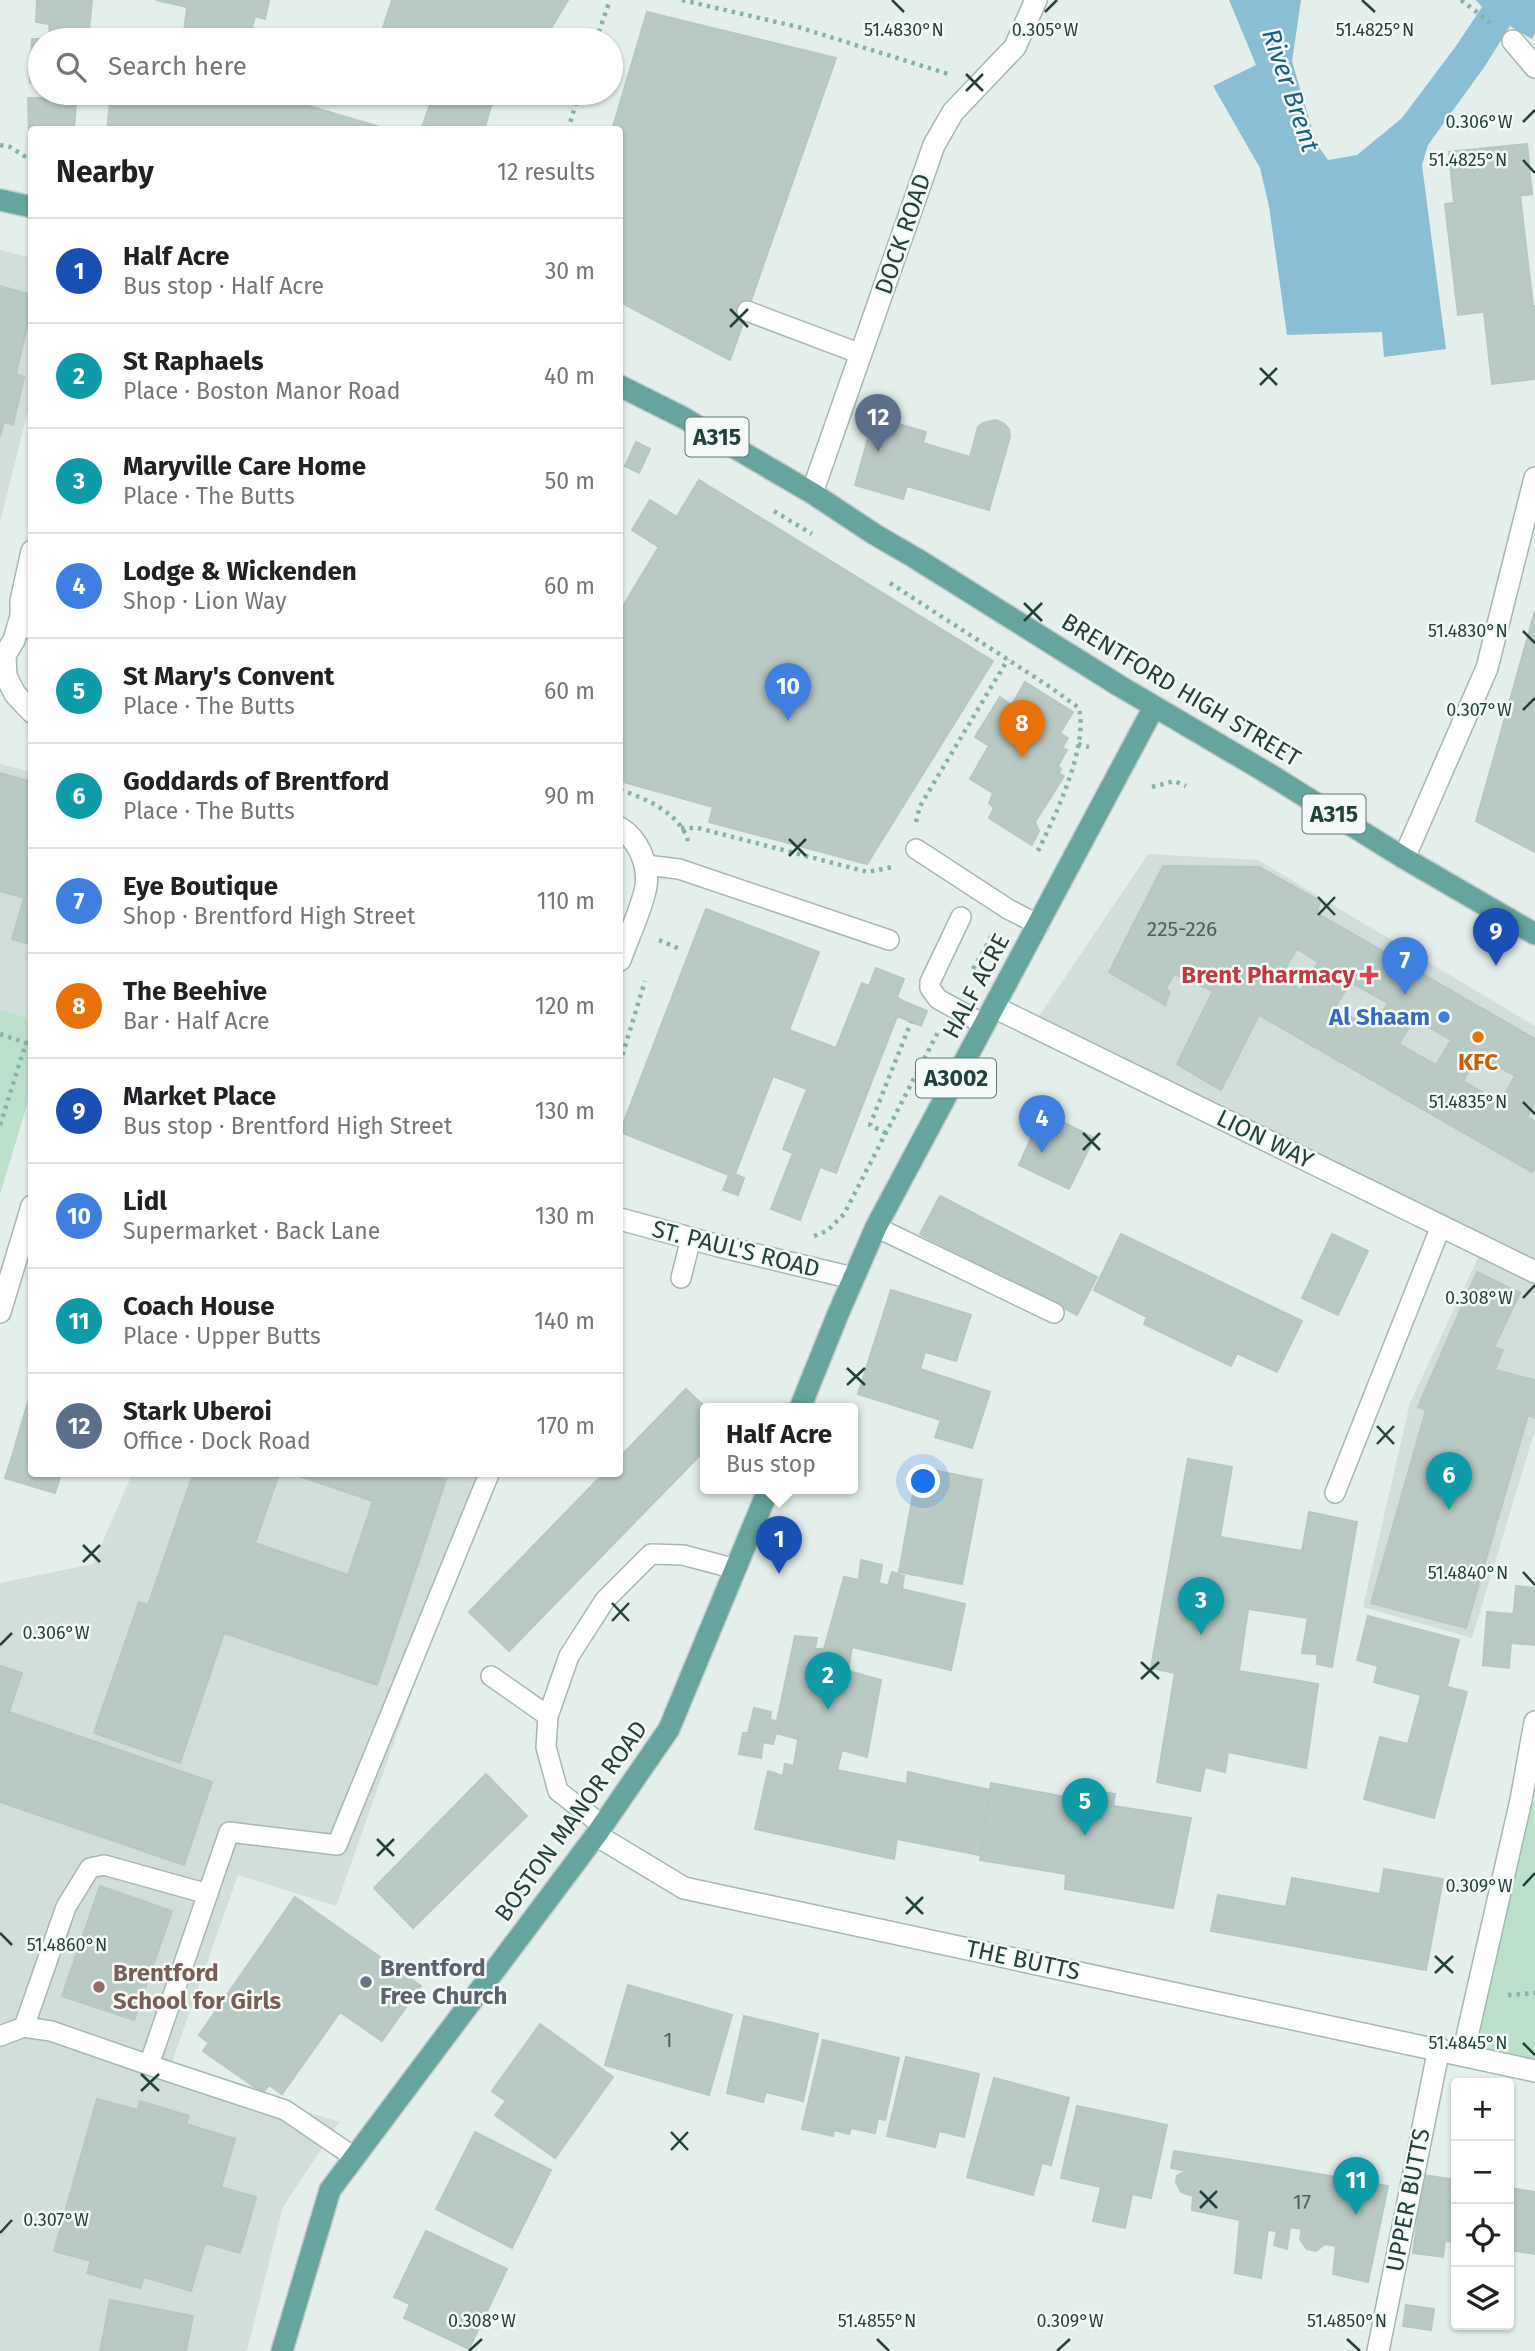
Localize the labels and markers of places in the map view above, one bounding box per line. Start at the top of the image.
pin: 12 [855,394,901,452]
pin: 10 [765,663,811,721]
pin: 8 [999,700,1045,758]
pin: 9 [1473,908,1519,966]
pin: 7 [1382,937,1428,995]
place label: Brent Pharmacy [1181,961,1356,989]
marker: Brent Pharmacy [1361,967,1377,983]
place label: Al Shaam [1328,1003,1430,1031]
marker: Al Shaam [1436,1009,1452,1025]
marker: KFC [1470,1029,1486,1045]
place label: KFC [1458,1048,1498,1076]
pin: 4 [1019,1095,1065,1153]
pin: 6 [1426,1452,1472,1510]
pin: 1 [756,1516,802,1574]
pin: 3 [1178,1577,1224,1635]
pin: 2 [805,1652,851,1710]
pin: 5 [1062,1778,1108,1836]
place label: Brentford Free Church [380,1954,507,2010]
place label: Brentford School for Girls [113,1959,282,2015]
marker: Brentford Free Church [358,1974,374,1990]
marker: Brentford School for Girls [91,1979,107,1995]
pin: 11 [1333,2157,1379,2215]

